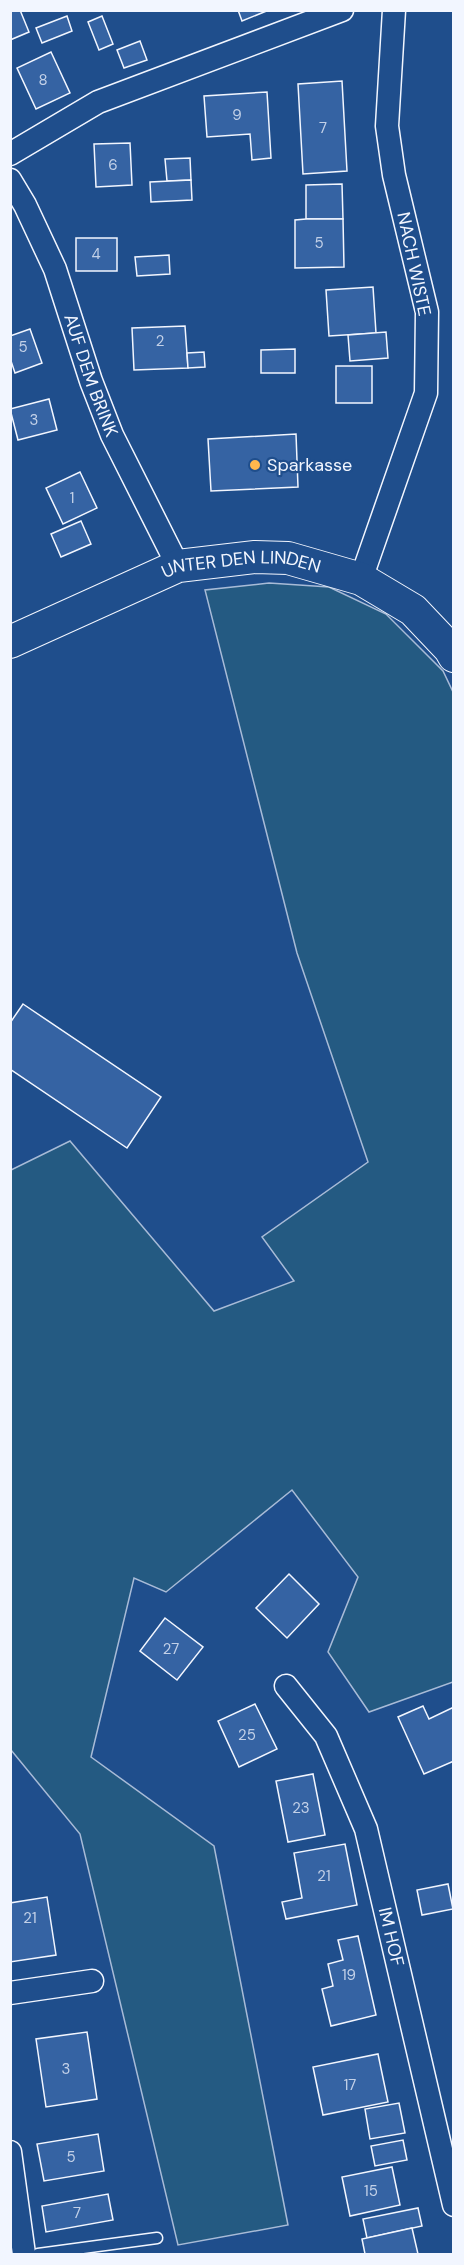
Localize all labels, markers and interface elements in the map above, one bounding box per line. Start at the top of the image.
house number: 8 [38,70,48,90]
house number: 9 [232,105,242,125]
house number: 7 [319,118,327,138]
house number: 6 [108,155,118,175]
street label: NACH WISTE [391,210,437,318]
house number: 5 [314,233,324,253]
house number: 4 [91,244,101,264]
street label: AUF DEM BRINK [58,311,124,441]
house number: 2 [156,331,164,351]
house number: 5 [18,337,28,357]
house number: 3 [30,410,38,430]
place label: Sparkasse [267,453,352,477]
marker: Sparkasse [248,458,262,472]
house number: 1 [70,488,74,508]
street label: UNTER DEN LINDEN [158,545,324,584]
house number: 27 [163,1639,179,1659]
house number: 25 [238,1725,256,1745]
house number: 23 [292,1798,310,1818]
house number: 21 [317,1866,331,1886]
street label: IM HOF [373,1905,410,1969]
house number: 21 [23,1908,37,1928]
house number: 19 [342,1965,356,1985]
house number: 3 [62,2059,70,2079]
house number: 17 [344,2075,356,2095]
house number: 5 [66,2147,76,2167]
house number: 15 [364,2181,378,2201]
house number: 7 [73,2203,81,2223]

